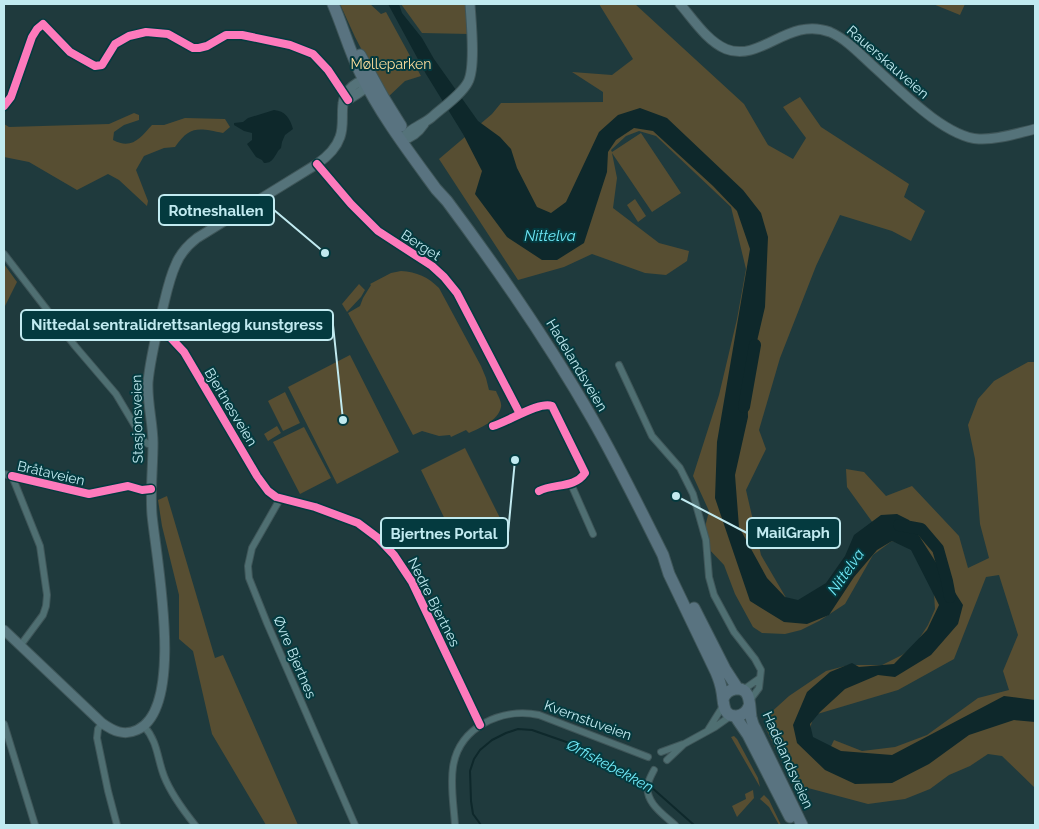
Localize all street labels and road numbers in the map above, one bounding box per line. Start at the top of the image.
street label: Rauerskauveien [844,22,932,102]
street label: Berget [398,226,444,264]
street label: Hadelandsveien [543,316,611,414]
street label: Bjertnesveien [201,365,261,449]
street label: Stasjonsveien [128,375,146,463]
street label: Bråtaveien [16,457,86,489]
street label: Nedre Bjertnes [405,555,463,649]
street label: Øvre Bjertnes [270,613,320,701]
street label: Kvernstuveien [542,697,634,743]
street label: Hadelandsveien [759,709,817,811]

